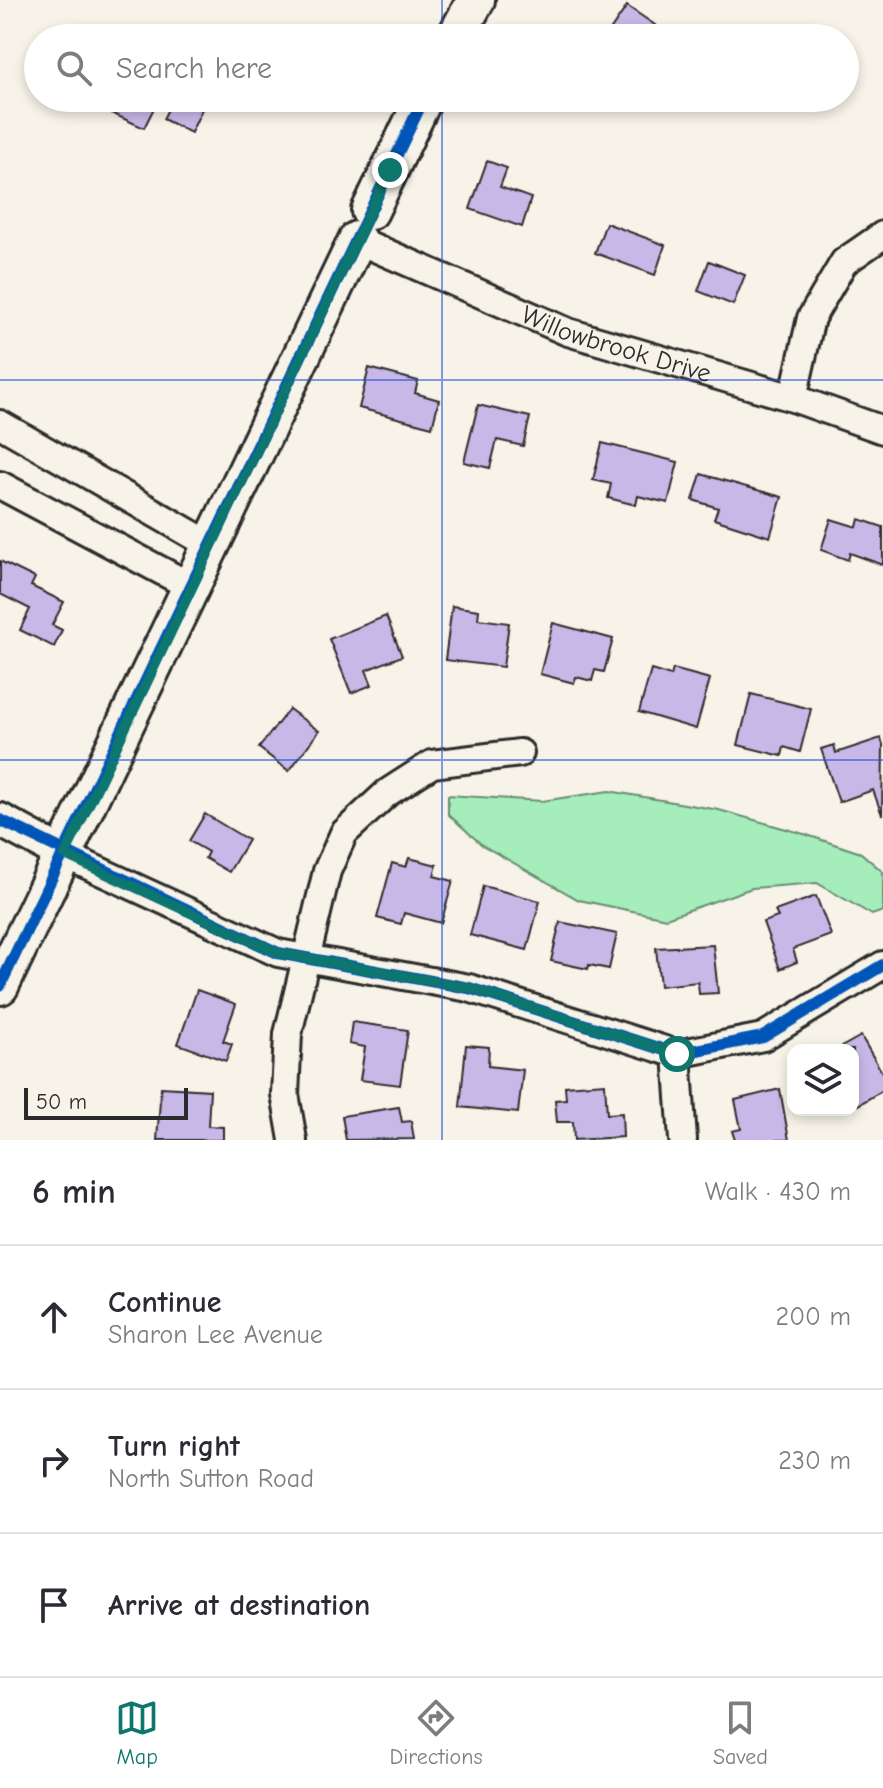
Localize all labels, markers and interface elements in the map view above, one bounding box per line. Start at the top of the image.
search box [24,24,859,112]
icon: search [52,46,96,90]
text: Search here [116,51,272,86]
route end [372,152,408,188]
street label: Willowbrook Drive [517,300,715,389]
route start [659,1036,695,1072]
map controls [787,1044,859,1116]
button: layers [787,1044,859,1116]
scale bar [24,1084,188,1120]
text: 50 m [36,1089,87,1115]
text: 6 min [32,1172,116,1212]
text: Walk · 430 m [705,1177,851,1207]
text: Continue [108,1285,222,1320]
icon: ahead [32,1295,76,1339]
text: 200 m [776,1302,851,1332]
text: Sharon Lee Avenue [108,1320,323,1350]
text: Turn right [108,1429,240,1464]
icon: right [32,1439,76,1483]
text: 230 m [778,1446,851,1476]
text: North Sutton Road [108,1464,314,1494]
icon: arrive [32,1583,76,1627]
text: Arrive at destination [108,1588,370,1623]
tab: Map [115,1696,159,1770]
tab: Directions [390,1696,483,1770]
tab: Saved [713,1696,768,1770]

